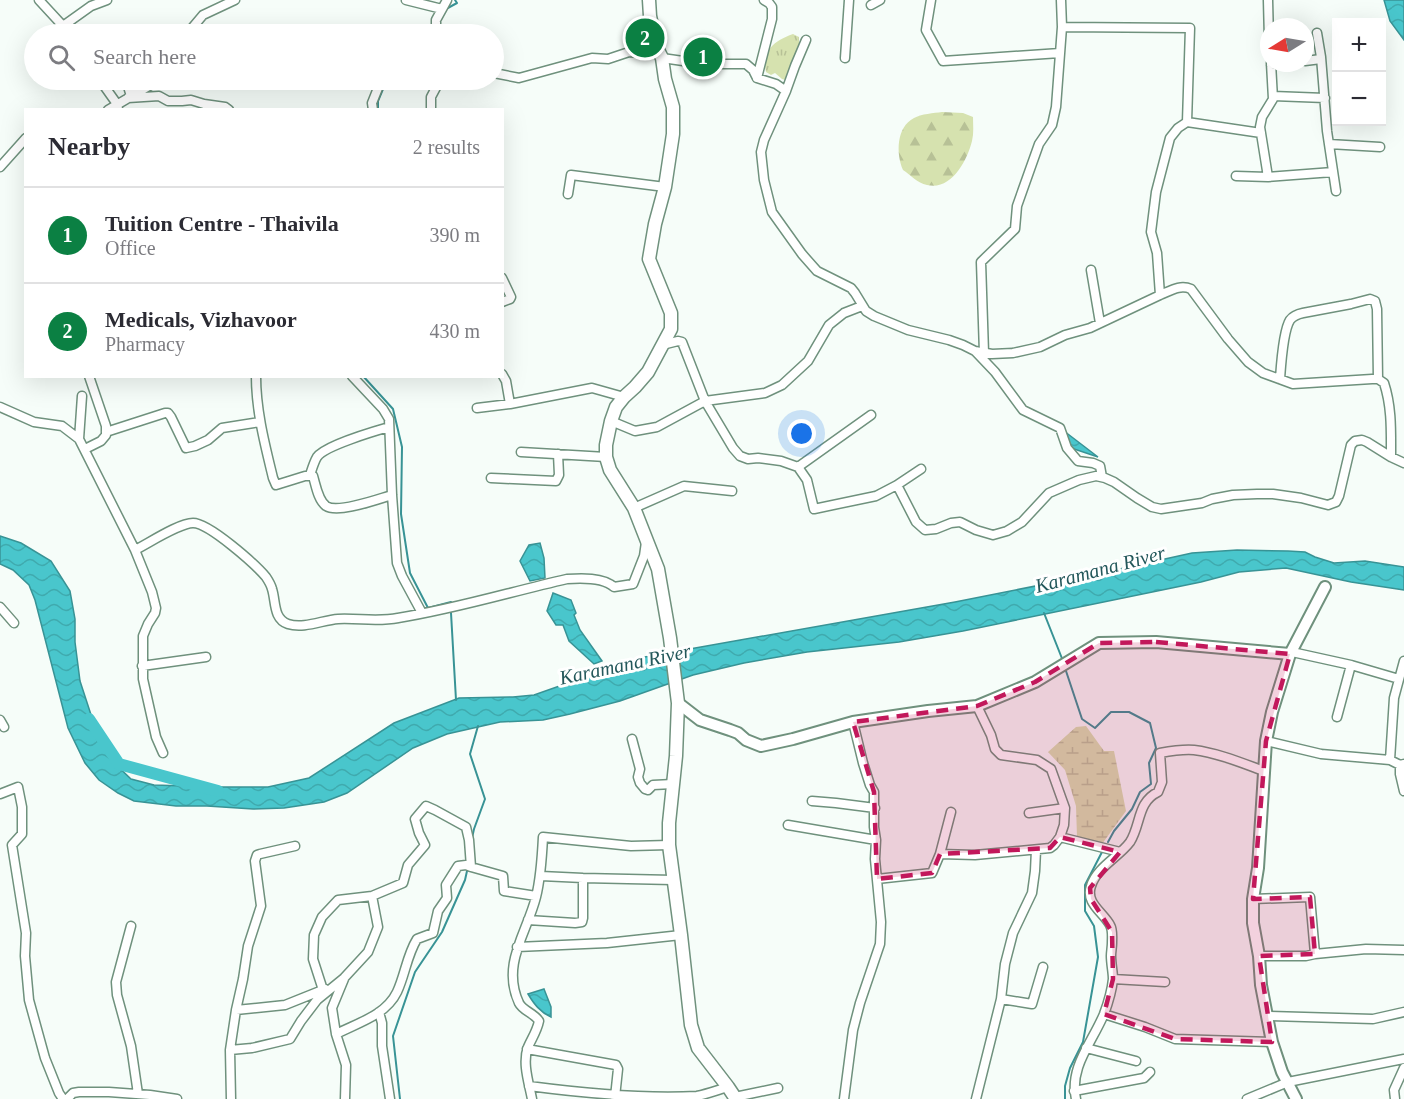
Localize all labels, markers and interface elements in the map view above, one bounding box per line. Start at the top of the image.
pin: 2 [626,15,664,60]
north arrow [1260,18,1314,72]
map controls [1332,18,1386,126]
button: + [1332,18,1386,72]
search box [24,24,504,90]
pin: 1 [684,34,722,80]
icon: search [45,41,78,74]
text: Search here [93,44,196,69]
button: − [1332,72,1386,126]
text: Nearby [48,132,130,161]
text: 2 results [413,136,480,158]
text: Tuition Centre - Thaivila [105,211,339,236]
text: 1 [63,224,73,246]
text: 390 m [429,224,480,246]
text: Office [105,237,156,259]
text: Medicals, Vizhavoor [105,307,297,332]
text: 2 [63,320,73,342]
text: 430 m [429,320,480,342]
text: Pharmacy [105,333,185,355]
your location [787,419,816,448]
water label: Karamana River [1032,541,1168,597]
water label: Karamana River [556,639,693,689]

